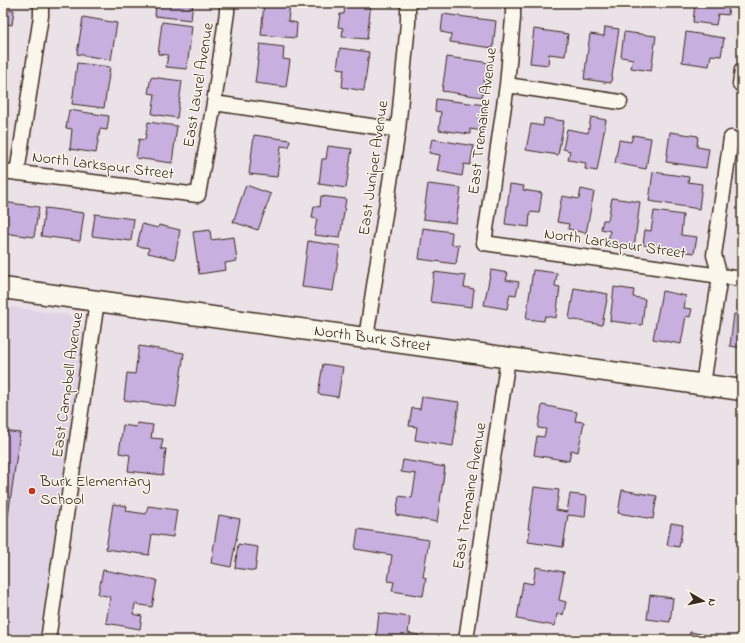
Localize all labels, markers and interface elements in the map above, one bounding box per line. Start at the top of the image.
street label: East Laurel Avenue [177,20,221,149]
street label: East Tremaine Avenue [462,45,504,196]
street label: East Juniper Avenue [353,98,395,237]
street label: North Larkspur Street [31,145,176,187]
street label: North Larkspur Street [543,222,688,266]
street label: East Campbell Avenue [46,310,90,459]
street label: North Burk Street [313,319,433,359]
street label: East Tremaine Avenue [447,420,494,571]
place label: Burk Elementary School [39,470,151,512]
marker: Burk Elementary School [27,486,37,496]
north arrow [683,581,723,621]
text: N [703,597,720,607]

